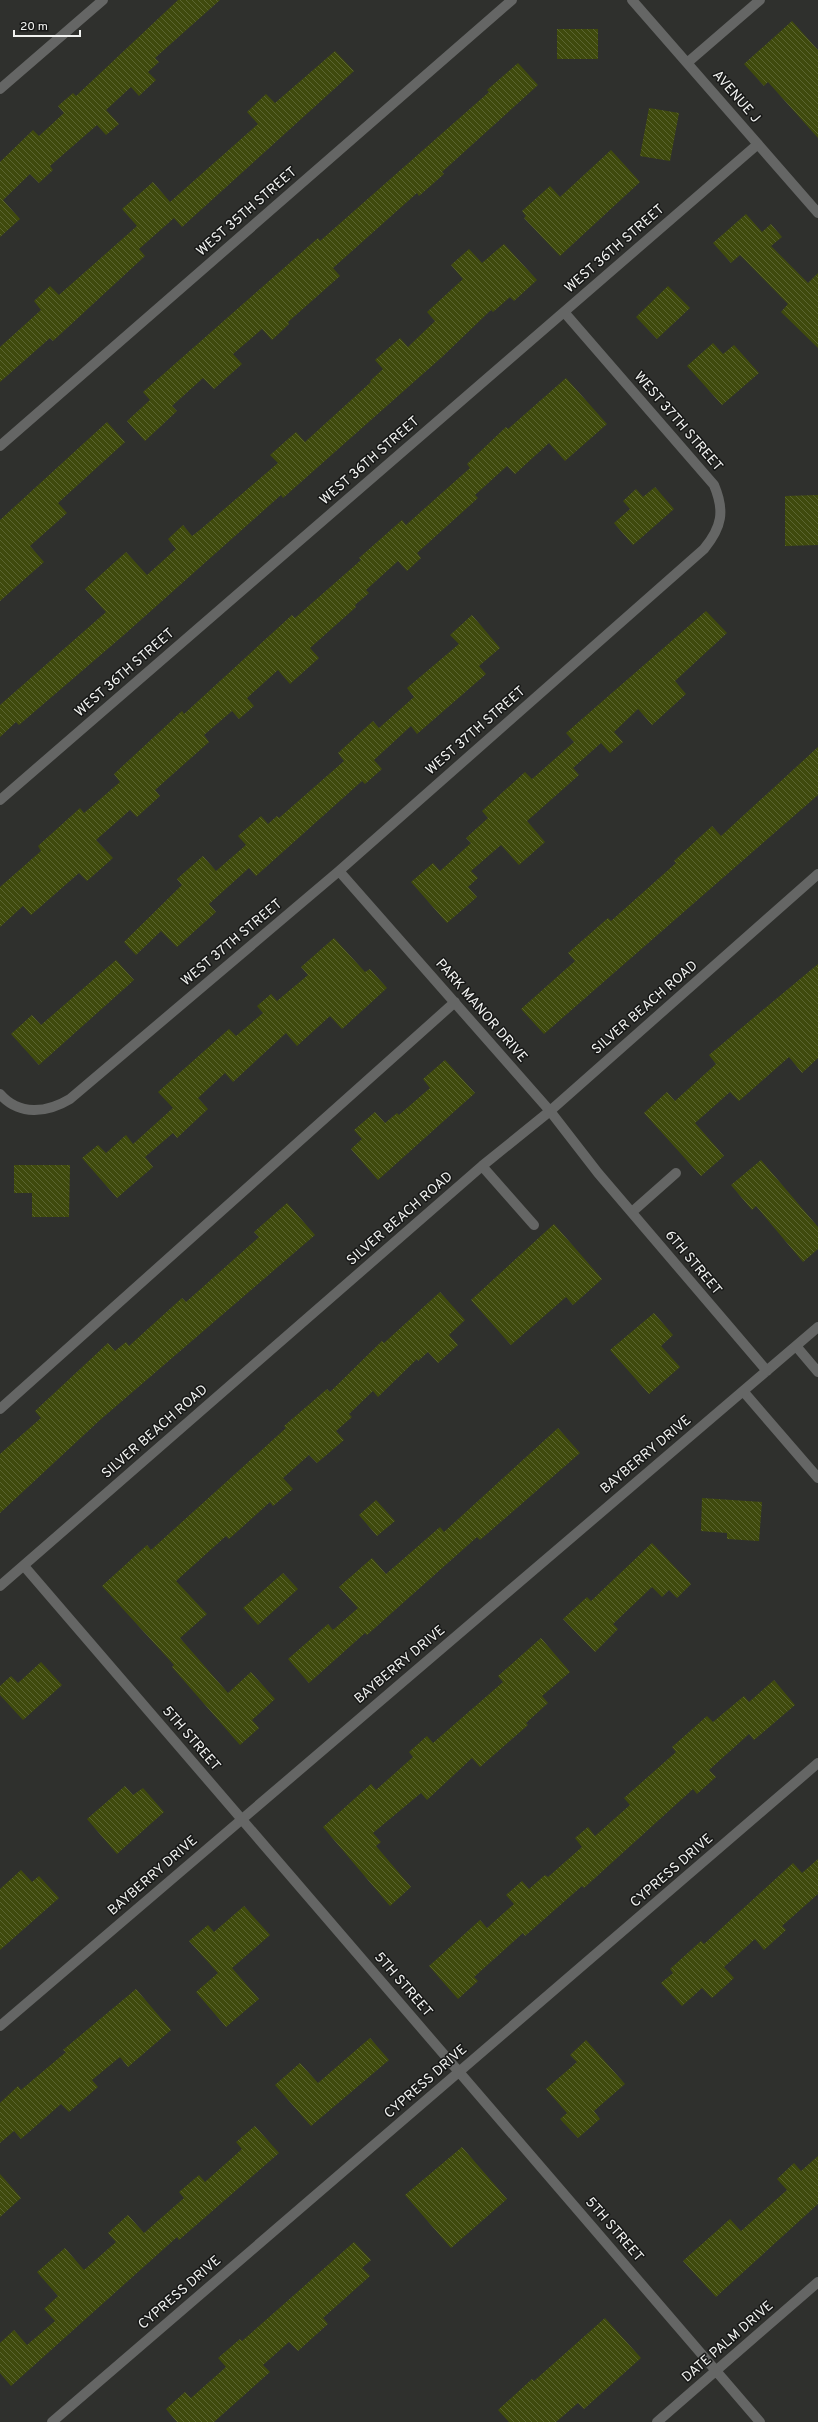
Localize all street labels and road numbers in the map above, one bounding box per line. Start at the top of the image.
street label: AVENUE J [708,67,764,127]
street label: WEST 35TH STREET [193,164,301,260]
street label: WEST 36TH STREET [562,201,668,297]
street label: WEST 37TH STREET [630,369,726,475]
street label: WEST 36TH STREET [317,413,423,509]
street label: WEST 36TH STREET [72,625,178,721]
street label: WEST 37TH STREET [423,683,529,779]
street label: WEST 37TH STREET [178,896,286,990]
street label: PARK MANOR DRIVE [432,956,530,1066]
street label: SILVER BEACH ROAD [589,957,701,1059]
street label: SILVER BEACH ROAD [344,1168,456,1270]
street label: 6TH STREET [661,1227,725,1299]
street label: SILVER BEACH ROAD [99,1381,211,1483]
street label: BAYBERRY DRIVE [597,1412,695,1498]
street label: BAYBERRY DRIVE [351,1622,449,1708]
street label: 5TH STREET [158,1703,224,1775]
street label: CYPRESS DRIVE [627,1830,717,1912]
street label: BAYBERRY DRIVE [105,1832,201,1920]
street label: 5TH STREET [370,1949,436,2021]
street label: CYPRESS DRIVE [381,2041,471,2123]
street label: 5TH STREET [581,2194,647,2266]
street label: CYPRESS DRIVE [135,2252,225,2334]
street label: DATE PALM DRIVE [679,2298,777,2386]

